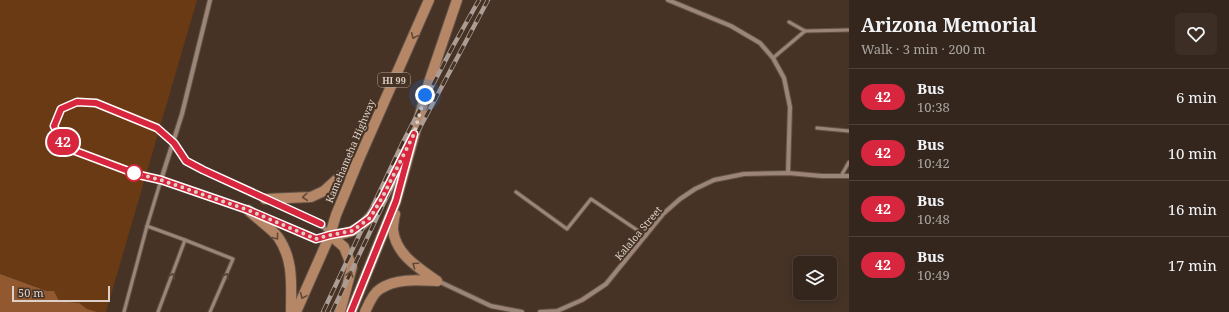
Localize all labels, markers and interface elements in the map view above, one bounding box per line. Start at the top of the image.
text: Arizona Memorial [861,12,1037,38]
button: heart [1175,13,1217,55]
one-way arrow [410,32,418,39]
text: Walk · 3 min · 200 m [861,40,986,58]
road number: HI 99 [378,73,410,87]
text: Bus [917,78,944,98]
your location [415,85,435,105]
text: 42 [875,87,891,106]
text: 6 min [1176,87,1217,107]
street label: Kamehameha Highway [322,97,378,205]
text: 10:38 [917,98,950,116]
line badge: 42 [45,129,81,155]
text: 42 [55,132,71,151]
text: Bus [917,134,944,154]
text: 42 [875,143,891,162]
text: 10 min [1168,143,1217,163]
text: 10:42 [917,154,950,172]
unlabelled marker [125,164,143,182]
text: Bus [917,190,944,210]
one-way arrow [302,192,308,201]
text: 42 [875,199,891,218]
text: 16 min [1168,199,1217,219]
street label: Kalaloa Street [611,203,665,263]
text: 10:48 [917,210,950,228]
one-way arrow [271,232,278,240]
text: Bus [917,246,944,266]
text: 42 [875,255,891,274]
text: 17 min [1168,255,1217,275]
map controls [793,256,837,300]
button: layers [793,256,837,300]
one-way arrow [412,262,419,270]
text: 10:49 [917,266,950,284]
one-way arrow [345,271,354,278]
one-way arrow [167,272,175,279]
one-way arrow [221,273,229,281]
scale bar [12,284,110,303]
text: 50 m [18,285,44,300]
one-way arrow [300,292,308,300]

